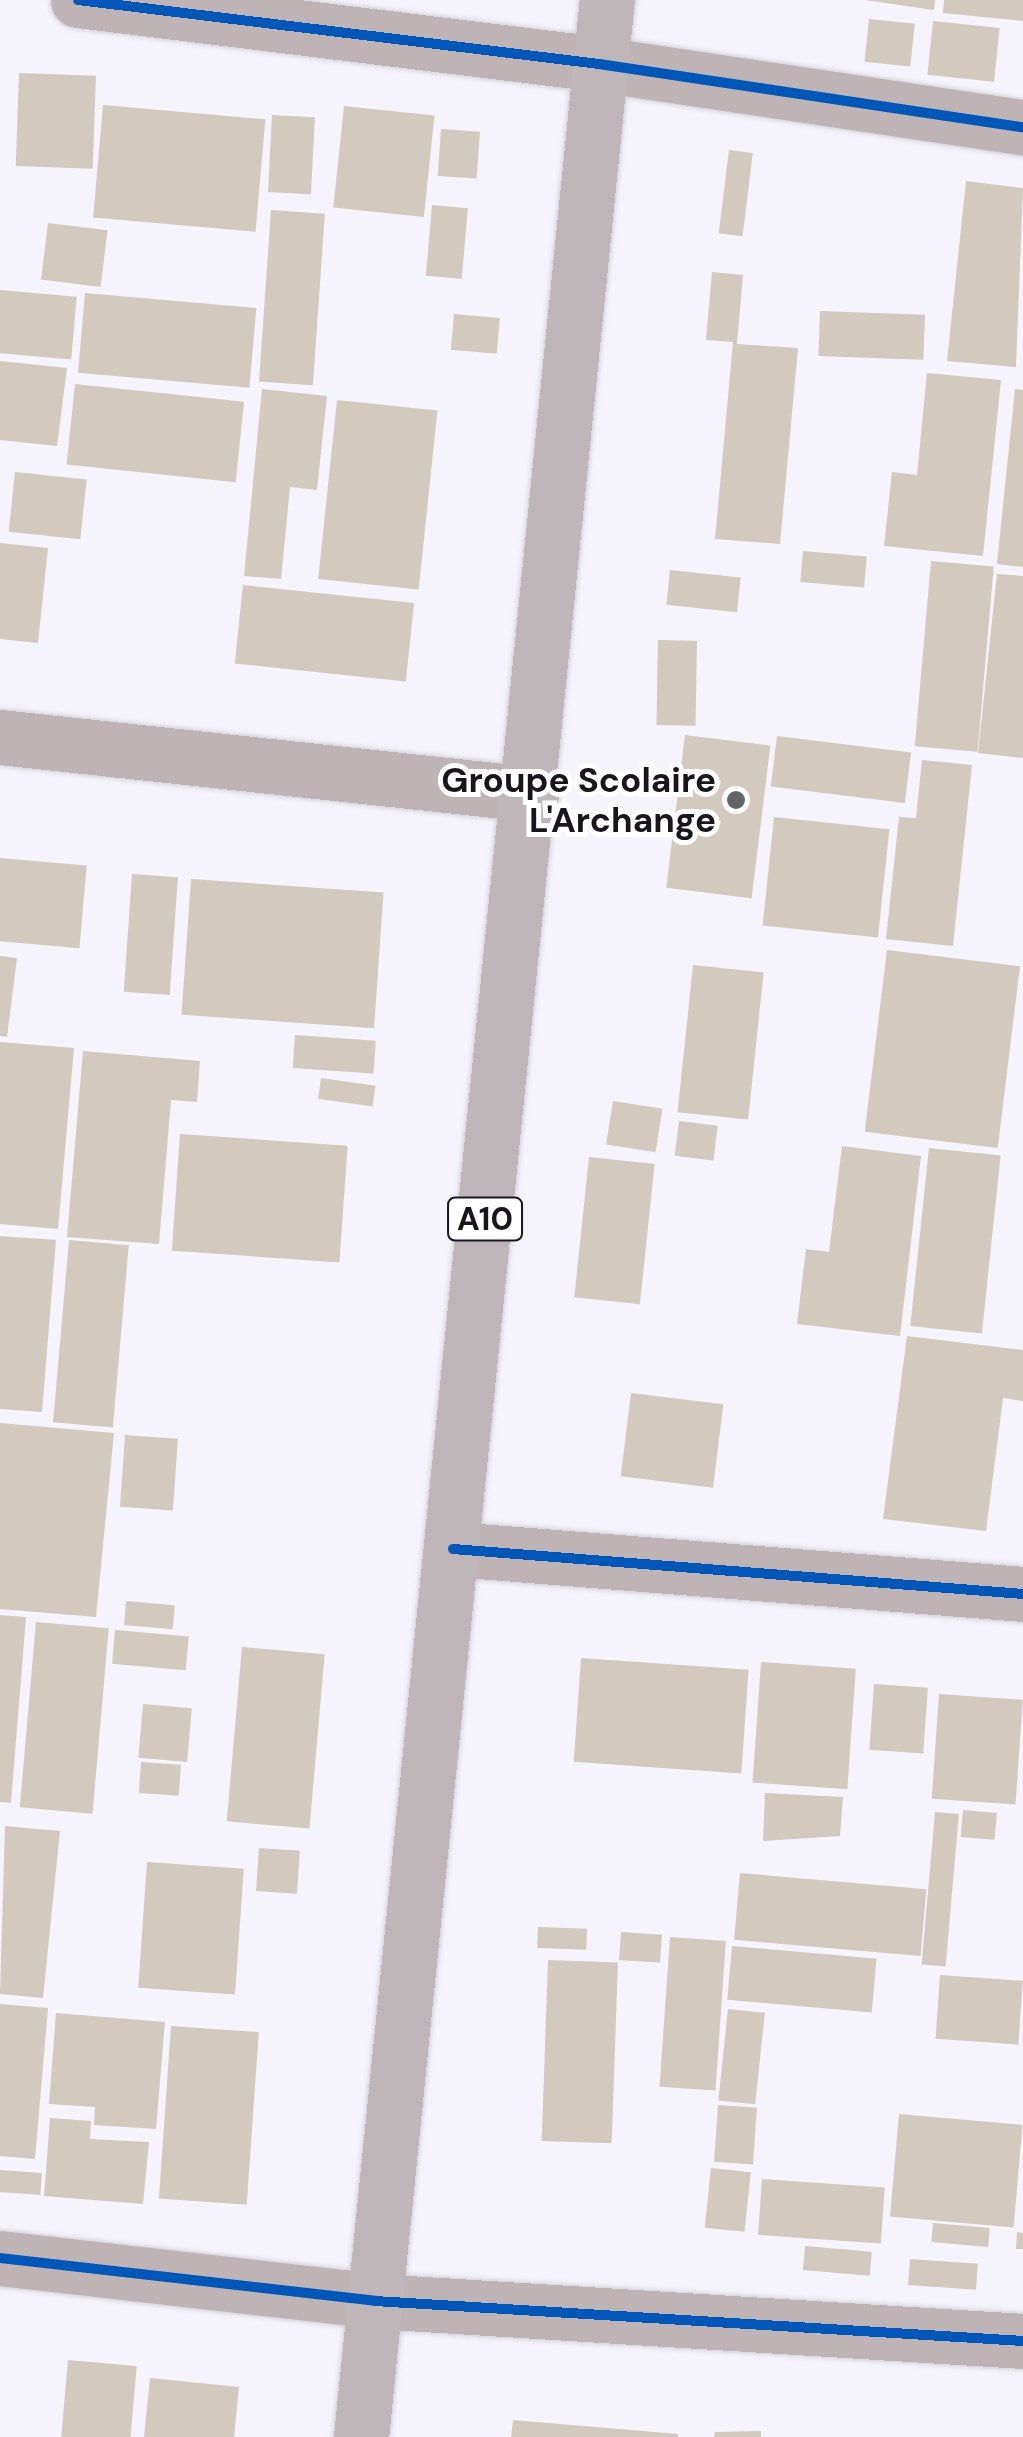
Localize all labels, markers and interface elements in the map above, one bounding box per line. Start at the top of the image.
place label: Groupe Scolaire L'Archange [441,759,716,841]
marker: Groupe Scolaire L'Archange [725,789,747,811]
road number: A10 [445,1192,525,1246]

